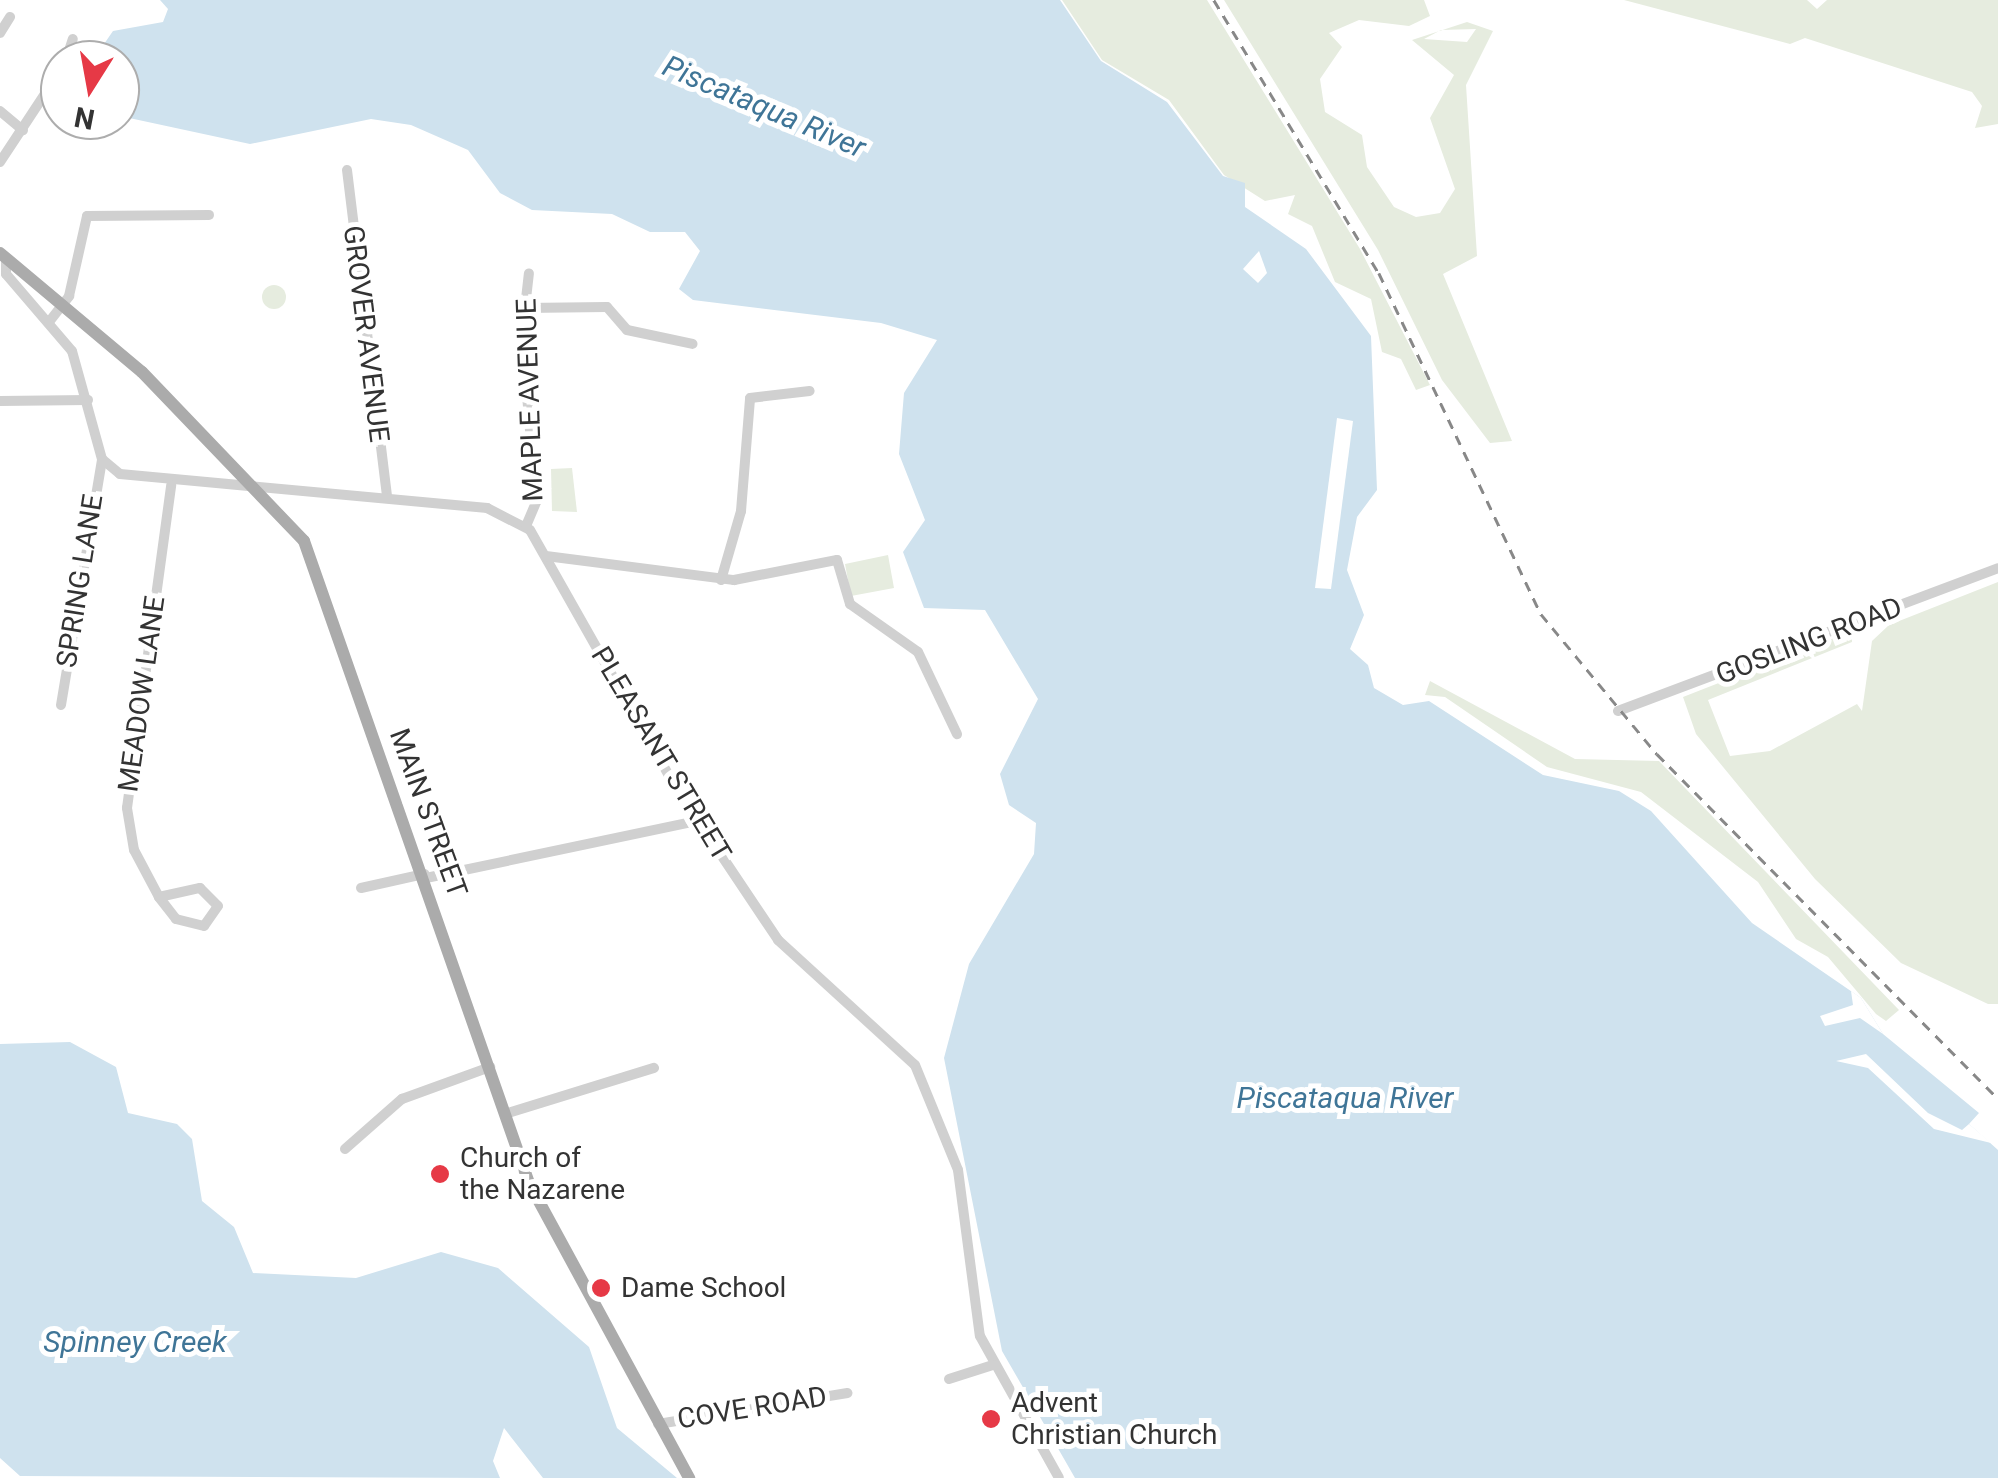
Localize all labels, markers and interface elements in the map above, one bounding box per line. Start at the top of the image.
north arrow [40,40,140,140]
water label: Piscataqua River [657,48,871,166]
text: N [72,100,97,136]
street label: GROVER AVENUE [336,224,396,444]
street label: MAPLE AVENUE [510,298,550,502]
street label: SPRING LANE [50,492,110,670]
street label: GOSLING ROAD [1711,590,1907,692]
street label: MEADOW LANE [112,594,172,794]
street label: PLEASANT STREET [584,641,738,867]
street label: MAIN STREET [382,724,474,902]
water label: Piscataqua River [1237,1080,1453,1116]
place label: Church of the Nazarene [460,1141,625,1207]
marker: Church of the Nazarene [429,1163,451,1185]
place label: Dame School [621,1271,786,1305]
marker: Dame School [590,1277,612,1299]
water label: Spinney Creek [43,1324,227,1360]
street label: COVE ROAD [675,1380,829,1436]
place label: Advent Christian Church [1011,1386,1217,1452]
marker: Advent Christian Church [980,1408,1002,1430]

